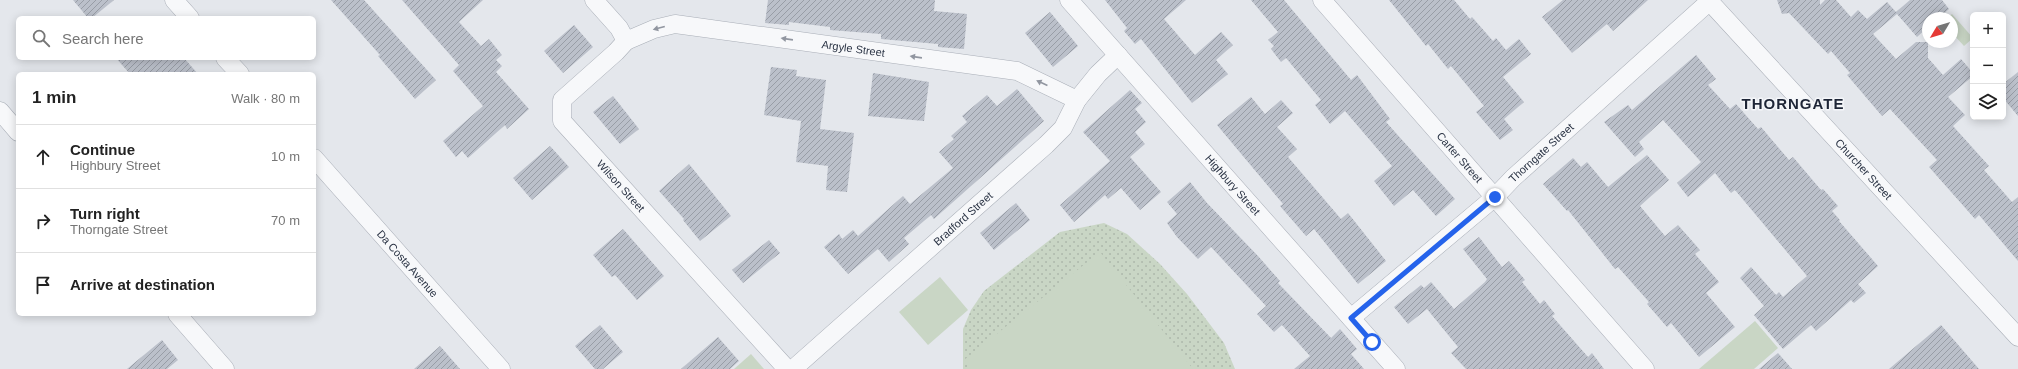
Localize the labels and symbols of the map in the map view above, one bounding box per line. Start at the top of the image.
north arrow [1922,12,1958,48]
one-way arrow [652,25,664,31]
one-way arrow [781,36,793,42]
street label: Argyle Street [821,38,886,59]
one-way arrow [910,54,922,60]
one-way arrow [1037,80,1048,86]
district label: THORNGATE [1742,95,1844,112]
street label: Thorngate Street [1506,121,1576,185]
street label: Carter Street [1434,130,1485,185]
street label: Churcher Street [1833,136,1894,202]
street label: Highbury Street [1203,152,1263,217]
street label: Wilson Street [594,158,647,214]
route end [1486,188,1504,206]
street label: Bradford Street [931,189,995,248]
street label: Da Costa Avenue [375,228,440,299]
route start [1363,333,1381,351]

